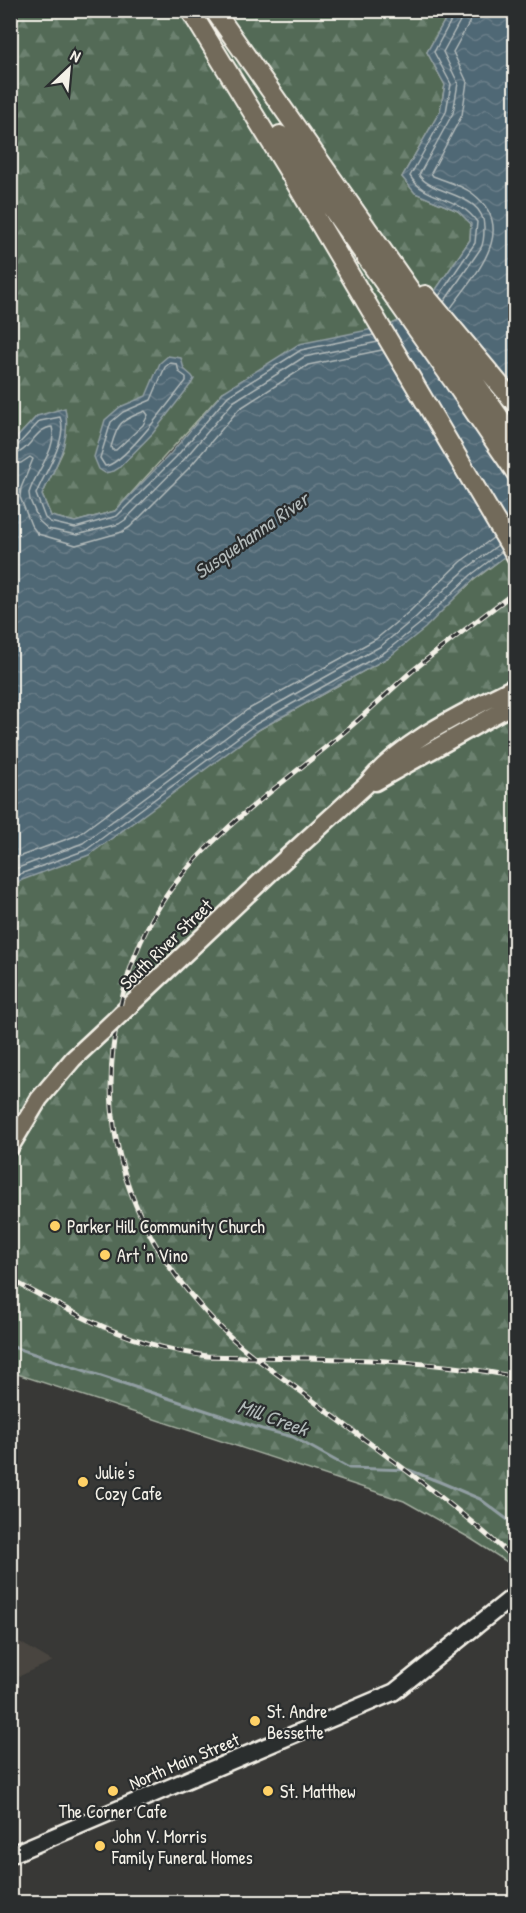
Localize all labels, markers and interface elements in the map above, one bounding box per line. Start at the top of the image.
north arrow [39,39,99,99]
text: N [67,44,85,67]
water label: Susquehanna River [188,484,316,585]
street label: South River Street [114,893,218,995]
place label: Parker Hill Community Church [67,1214,265,1239]
marker: Parker Hill Community Church [48,1219,62,1233]
place label: Art 'n Vino [117,1243,188,1268]
marker: Art 'n Vino [98,1248,112,1262]
water label: Mill Creek [234,1392,313,1443]
place label: Julie's Cozy Cafe [95,1460,162,1506]
marker: Julie's Cozy Cafe [76,1475,90,1489]
place label: St. Andre Bessette [267,1699,327,1745]
marker: St. Andre Bessette [248,1714,262,1728]
street label: North Main Street [125,1726,244,1795]
place label: St. Matthew [280,1779,356,1804]
marker: The Corner Cafe [106,1784,120,1798]
marker: St. Matthew [261,1784,275,1798]
place label: The Corner Cafe [59,1799,167,1824]
place label: John V. Morris Family Funeral Homes [111,1824,253,1870]
marker: John V. Morris Family Funeral Homes [93,1839,107,1853]

